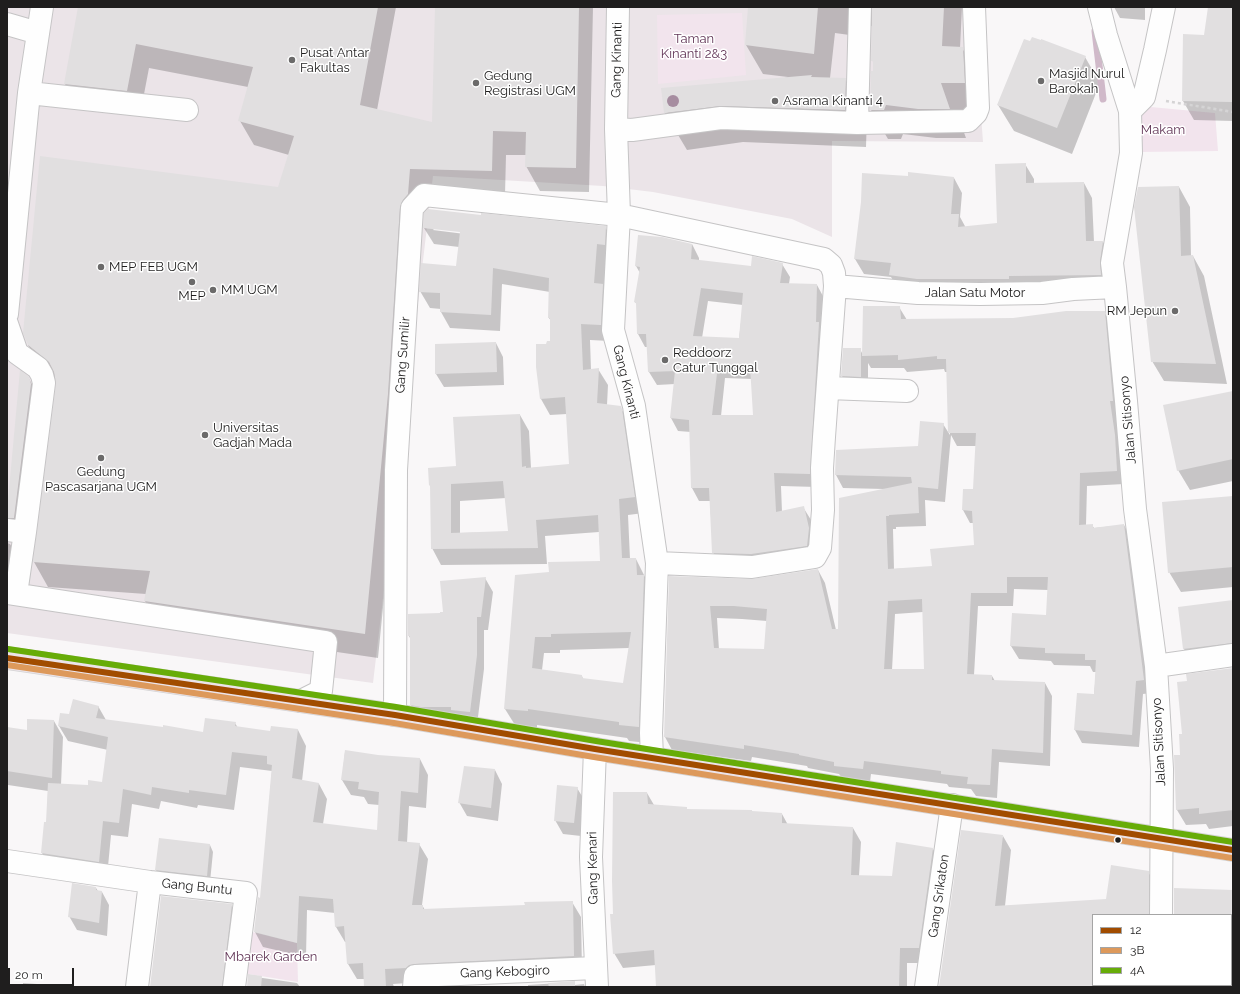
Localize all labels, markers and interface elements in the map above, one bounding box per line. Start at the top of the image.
street label: Gang Kinanti [609,22,625,98]
park label: Taman Kinanti 2&3 [661,31,727,62]
place label: Pusat Antar Fakultas [300,45,369,76]
marker: Pusat Antar Fakultas [287,55,297,65]
place label: Masjid Nurul Barokah [1049,66,1124,97]
place label: Gedung Registrasi UGM [484,68,576,99]
marker: Masjid Nurul Barokah [1036,76,1046,86]
marker: Gedung Registrasi UGM [471,78,481,88]
place label: Asrama Kinanti 4 [783,93,883,109]
marker: Asrama Kinanti 4 [770,96,780,106]
park label: Makam [1141,122,1185,138]
place label: MEP FEB UGM [109,259,198,275]
marker: MEP FEB UGM [96,262,106,272]
marker: MEP [187,277,197,287]
place label: MM UGM [221,282,278,298]
marker: MM UGM [208,285,218,295]
street label: Jalan Satu Motor [925,285,1025,301]
place label: MEP [178,288,206,304]
place label: RM Jepun [1107,303,1167,319]
marker: RM Jepun [1170,306,1180,316]
street label: Gang Sumilir [393,316,413,394]
street label: Gang Kinanti [609,343,643,421]
place label: Reddoorz Catur Tunggal [673,345,758,376]
marker: Reddoorz Catur Tunggal [660,355,670,365]
street label: Jalan Sitisonyo [1116,375,1140,465]
place label: Universitas Gadjah Mada [213,420,292,451]
marker: Universitas Gadjah Mada [200,430,210,440]
marker: Gedung Pascasarjana UGM [96,453,106,463]
place label: Gedung Pascasarjana UGM [45,464,157,495]
street label: Jalan Sitisonyo [1149,697,1169,787]
street label: Gang Kenari [585,831,601,905]
unlabelled marker [1113,835,1123,845]
street label: Gang Srikaton [925,853,953,939]
street label: Gang Buntu [161,876,233,898]
legend [1092,914,1232,986]
text: 12 [1130,923,1141,937]
text: 3B [1130,943,1144,957]
park label: Mbarek Garden [225,949,317,965]
scale bar [10,960,76,986]
street label: Gang Kebogiro [460,963,550,981]
text: 4A [1130,963,1145,977]
text: 20 m [15,968,43,982]

